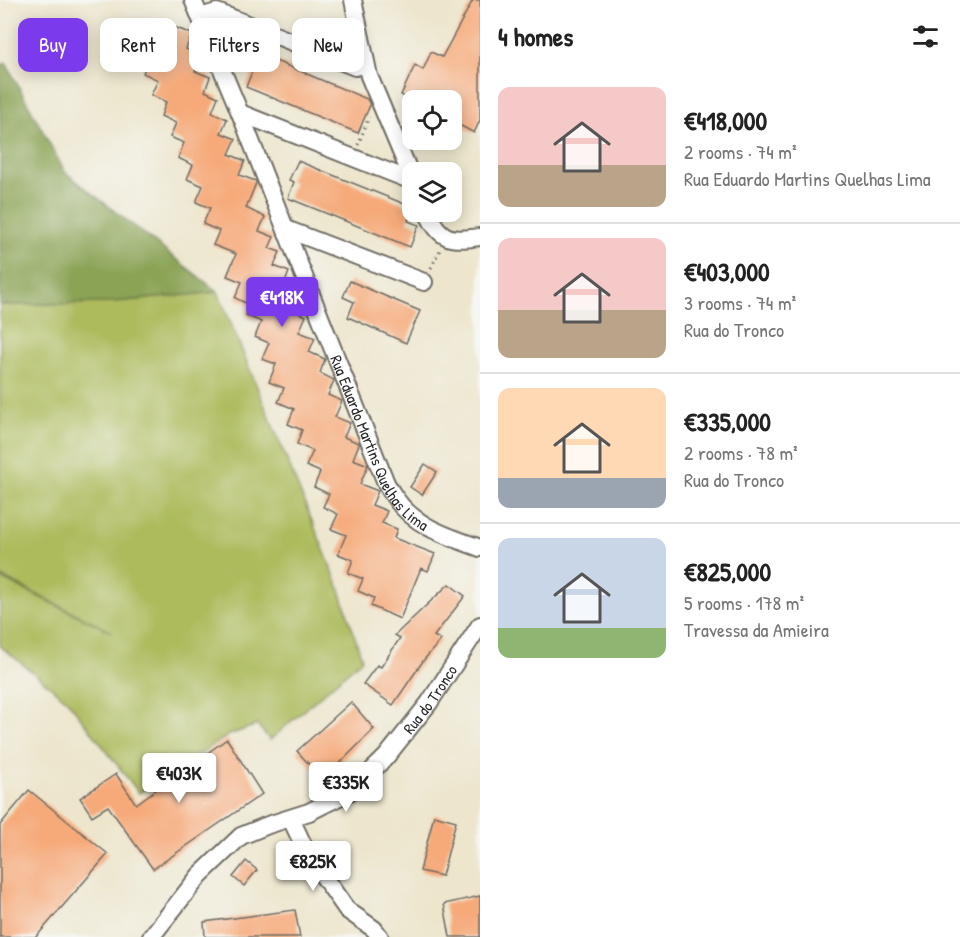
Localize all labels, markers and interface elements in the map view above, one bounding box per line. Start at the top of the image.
chip: Buy [18,18,88,72]
chip: Rent [100,18,177,72]
chip: Filters [189,18,280,72]
chip: New [292,18,364,72]
text: 4 homes [498,19,573,54]
icon: filters [909,20,942,53]
map controls [402,90,462,222]
button: locate [402,90,462,150]
text: €418,000 [684,103,767,138]
icon: home [546,111,618,183]
text: 2 rooms · 74 m² [684,138,796,165]
button: layers [402,162,462,222]
text: Rua Eduardo Martins Quelhas Lima [684,165,931,192]
text: €403,000 [684,254,770,289]
icon: home [546,262,618,334]
pin: €418K [240,277,324,328]
text: €418K [260,283,304,310]
text: 3 rooms · 74 m² [684,289,796,316]
text: Rua do Tronco [684,316,784,343]
street label: Rua Eduardo Martins Quelhas Lima [325,352,433,536]
text: €335,000 [684,404,771,439]
icon: home [546,412,618,484]
text: 2 rooms · 78 m² [684,439,798,466]
text: Rua do Tronco [684,466,784,493]
text: €825,000 [684,554,771,589]
icon: home [546,562,618,634]
text: 5 rooms · 178 m² [684,589,804,616]
text: Travessa da Amieira [684,616,829,643]
street label: Rua do Tronco [398,660,462,738]
pin: €403K [137,753,221,804]
text: €403K [156,759,202,786]
pin: €335K [304,762,388,813]
text: €335K [323,768,369,795]
pin: €825K [271,841,355,892]
text: €825K [290,847,336,874]

